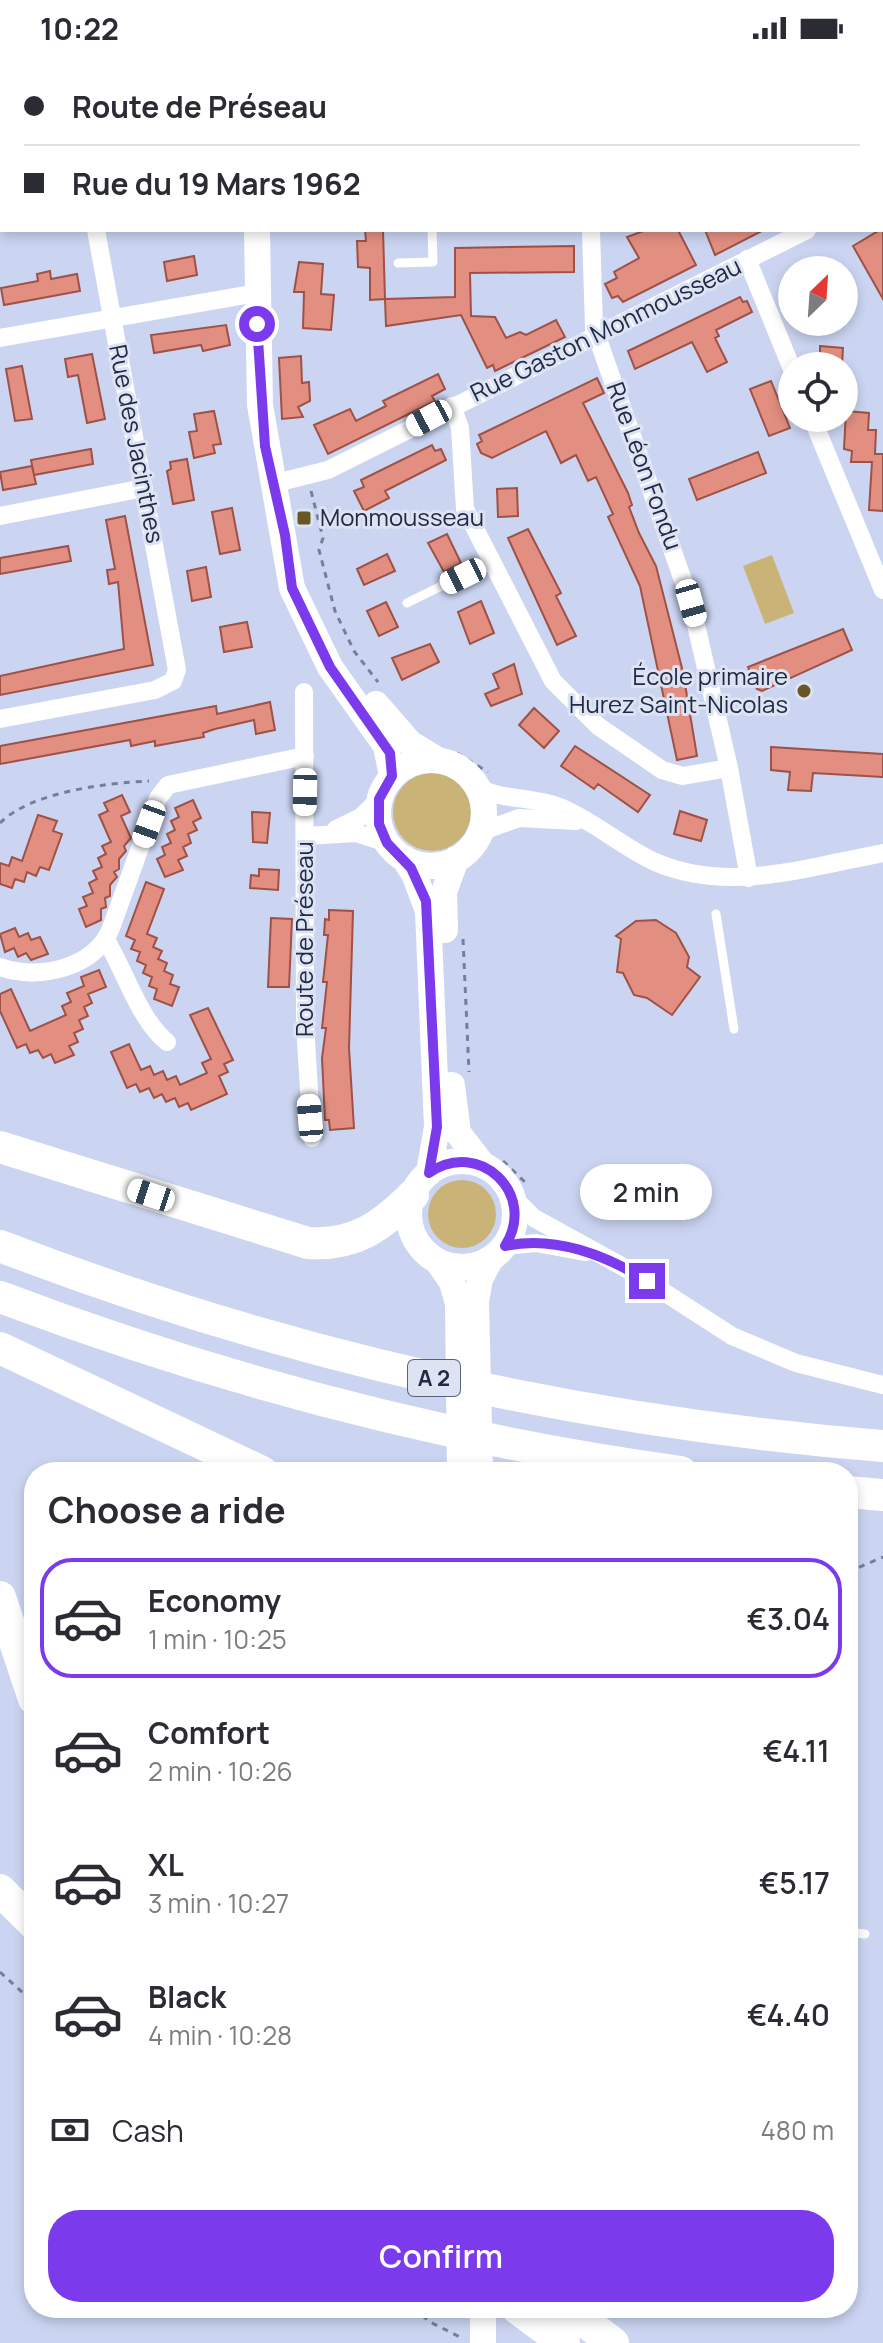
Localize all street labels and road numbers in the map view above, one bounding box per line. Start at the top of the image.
street label: Rue Gaston Monmousseau [464,249,746,409]
street label: Rue des Jacinthes [102,342,173,546]
street label: Rue Léon Fondu [600,377,691,554]
street label: Route de Préseau [287,841,320,1037]
road number: A 2 [408,1360,460,1396]

